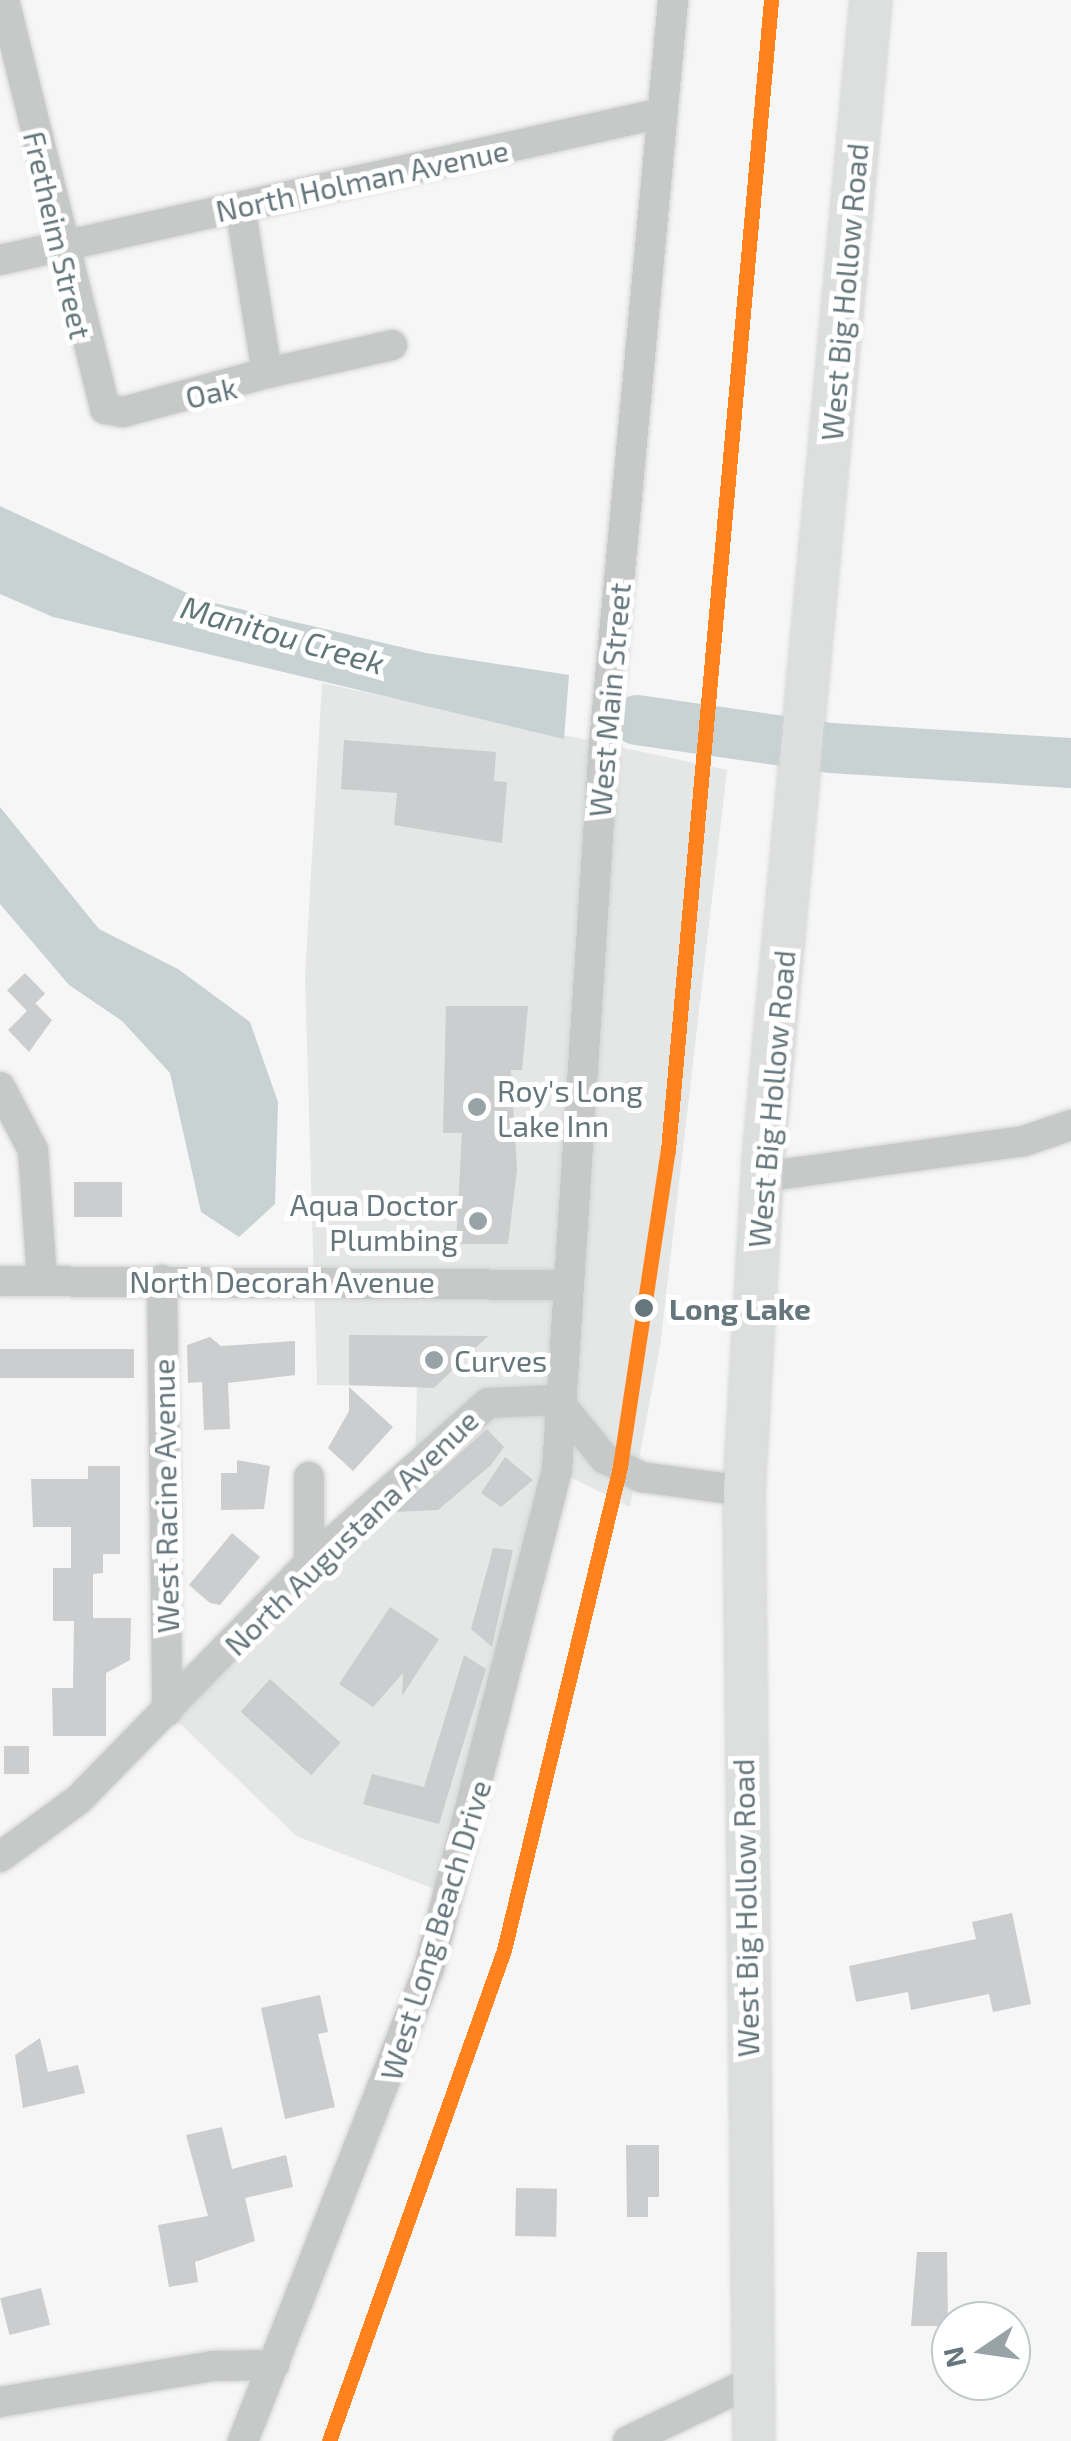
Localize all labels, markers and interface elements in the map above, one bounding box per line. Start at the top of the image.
street label: Fretheim Street [17,128,99,342]
street label: North Holman Avenue [212,131,512,229]
street label: West Big Hollow Road [813,141,875,443]
street label: Oak [182,369,240,415]
street label: West Main Street [581,581,637,819]
water label: Manitou Creek [177,587,389,681]
street label: West Big Hollow Road [740,948,802,1250]
place label: Roy's Long Lake Inn [497,1072,643,1142]
marker: Roy's Long Lake Inn [466,1096,488,1118]
place label: Aqua Doctor Plumbing [290,1186,458,1256]
marker: Aqua Doctor Plumbing [467,1210,489,1232]
street label: North Decorah Avenue [129,1263,435,1299]
place label: Long Lake [669,1290,811,1326]
marker: Long Lake [628,1292,660,1324]
place label: Curves [454,1342,547,1378]
marker: Curves [423,1349,445,1371]
street label: West Racine Avenue [145,1358,185,1634]
street label: North Augustana Avenue [216,1401,486,1663]
street label: West Big Hollow Road [724,1758,766,2058]
street label: West Long Beach Drive [372,1776,498,2084]
north arrow [931,2301,1031,2401]
text: N [935,2344,973,2371]

